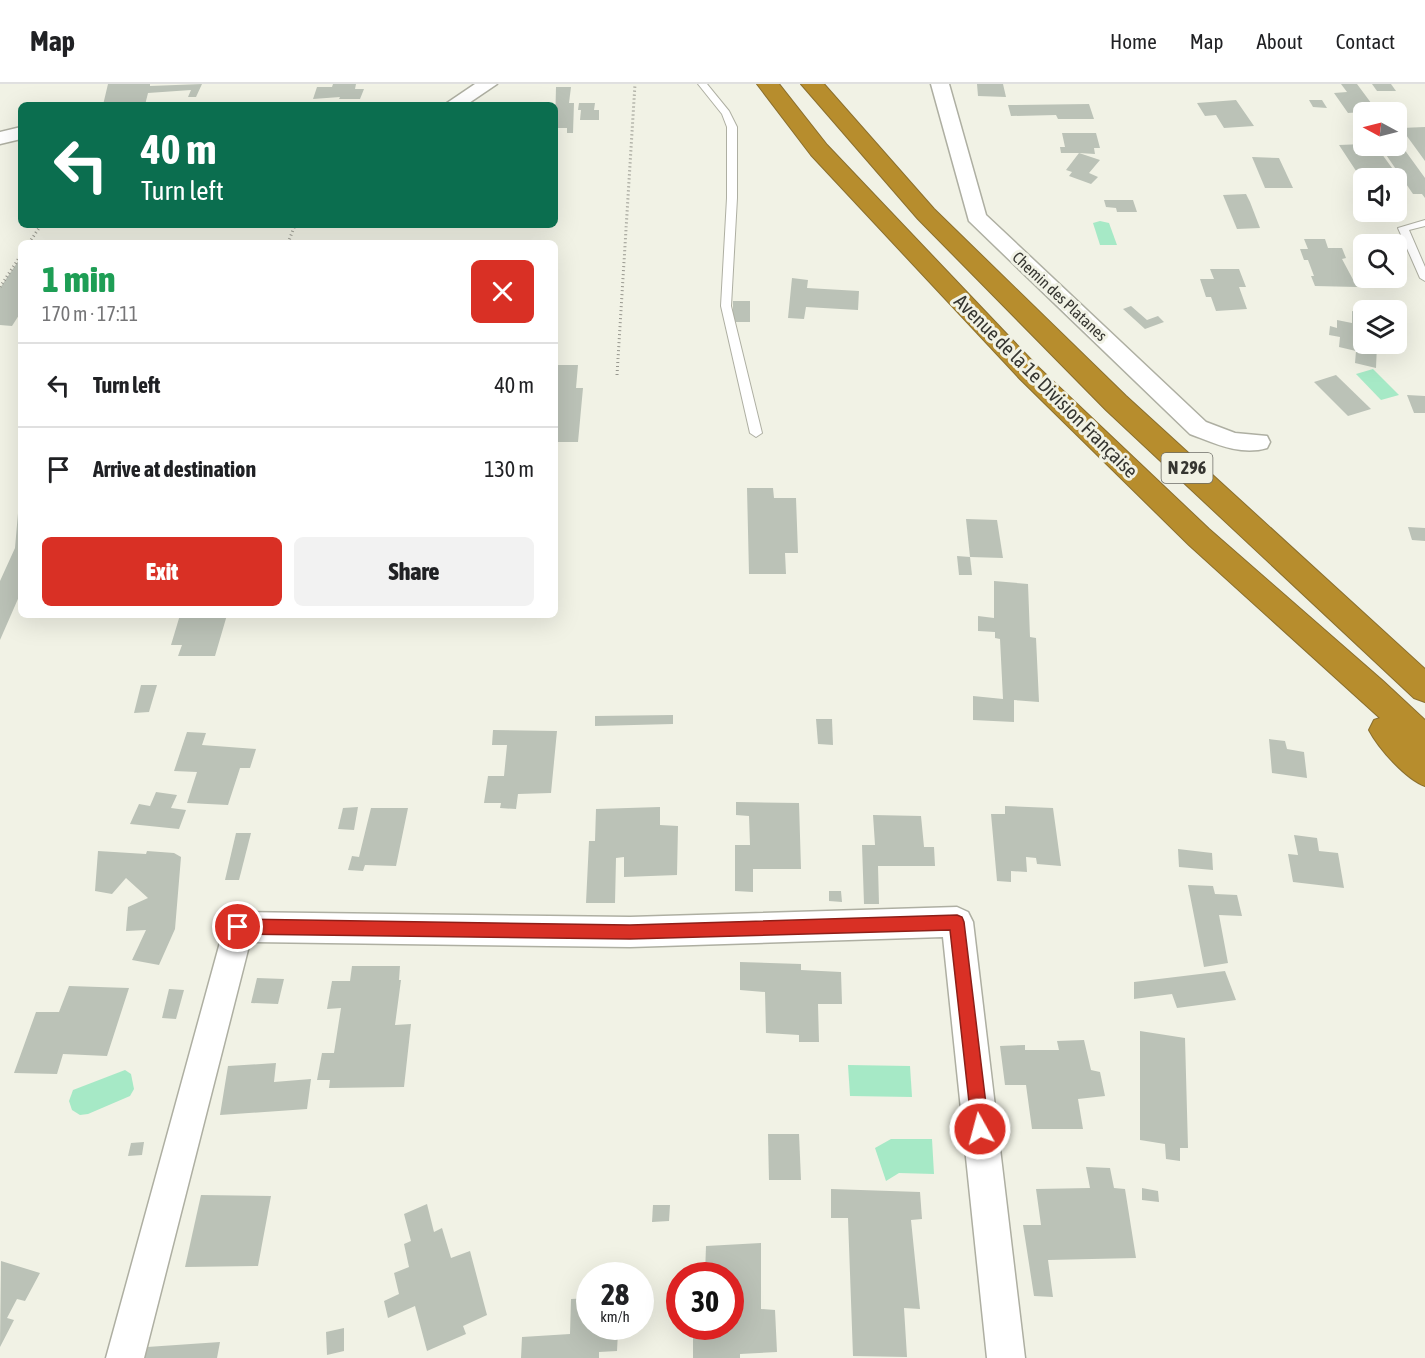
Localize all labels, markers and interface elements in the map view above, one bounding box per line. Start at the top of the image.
text: Map [30,25,75,57]
text: Home [1110,29,1157,53]
text: Map [1190,29,1224,53]
text: About [1257,29,1303,53]
text: Contact [1336,29,1395,53]
north arrow [1353,102,1407,156]
map controls [1353,102,1407,354]
text: 40 m [141,125,216,173]
icon: left [42,126,120,204]
button: sound [1353,168,1407,222]
text: Turn left [141,175,224,206]
button: search [1353,234,1407,288]
street label: Chemin des Platanes [1009,248,1111,345]
text: 1 min [42,258,116,300]
button: close [471,260,534,323]
street label: Avenue de la 1e Division Française [950,289,1143,482]
button: layers [1353,300,1407,354]
text: 170 m · 17:11 [42,302,138,325]
icon: left [42,369,75,402]
text: Turn left [93,372,160,398]
text: 40 m [494,372,534,398]
icon: arrive [42,453,75,486]
road number: N 296 [1162,453,1212,483]
text: Arrive at destination [93,456,256,482]
text: 130 m [484,456,534,482]
button: Exit [42,537,282,606]
button: Share [294,537,534,606]
pin [212,901,263,952]
icon: arrive [221,910,254,943]
position arrow [948,1097,1012,1161]
speed limit sign: 30 [666,1262,744,1340]
text: 28 [601,1277,629,1311]
text: km/h [600,1308,630,1325]

